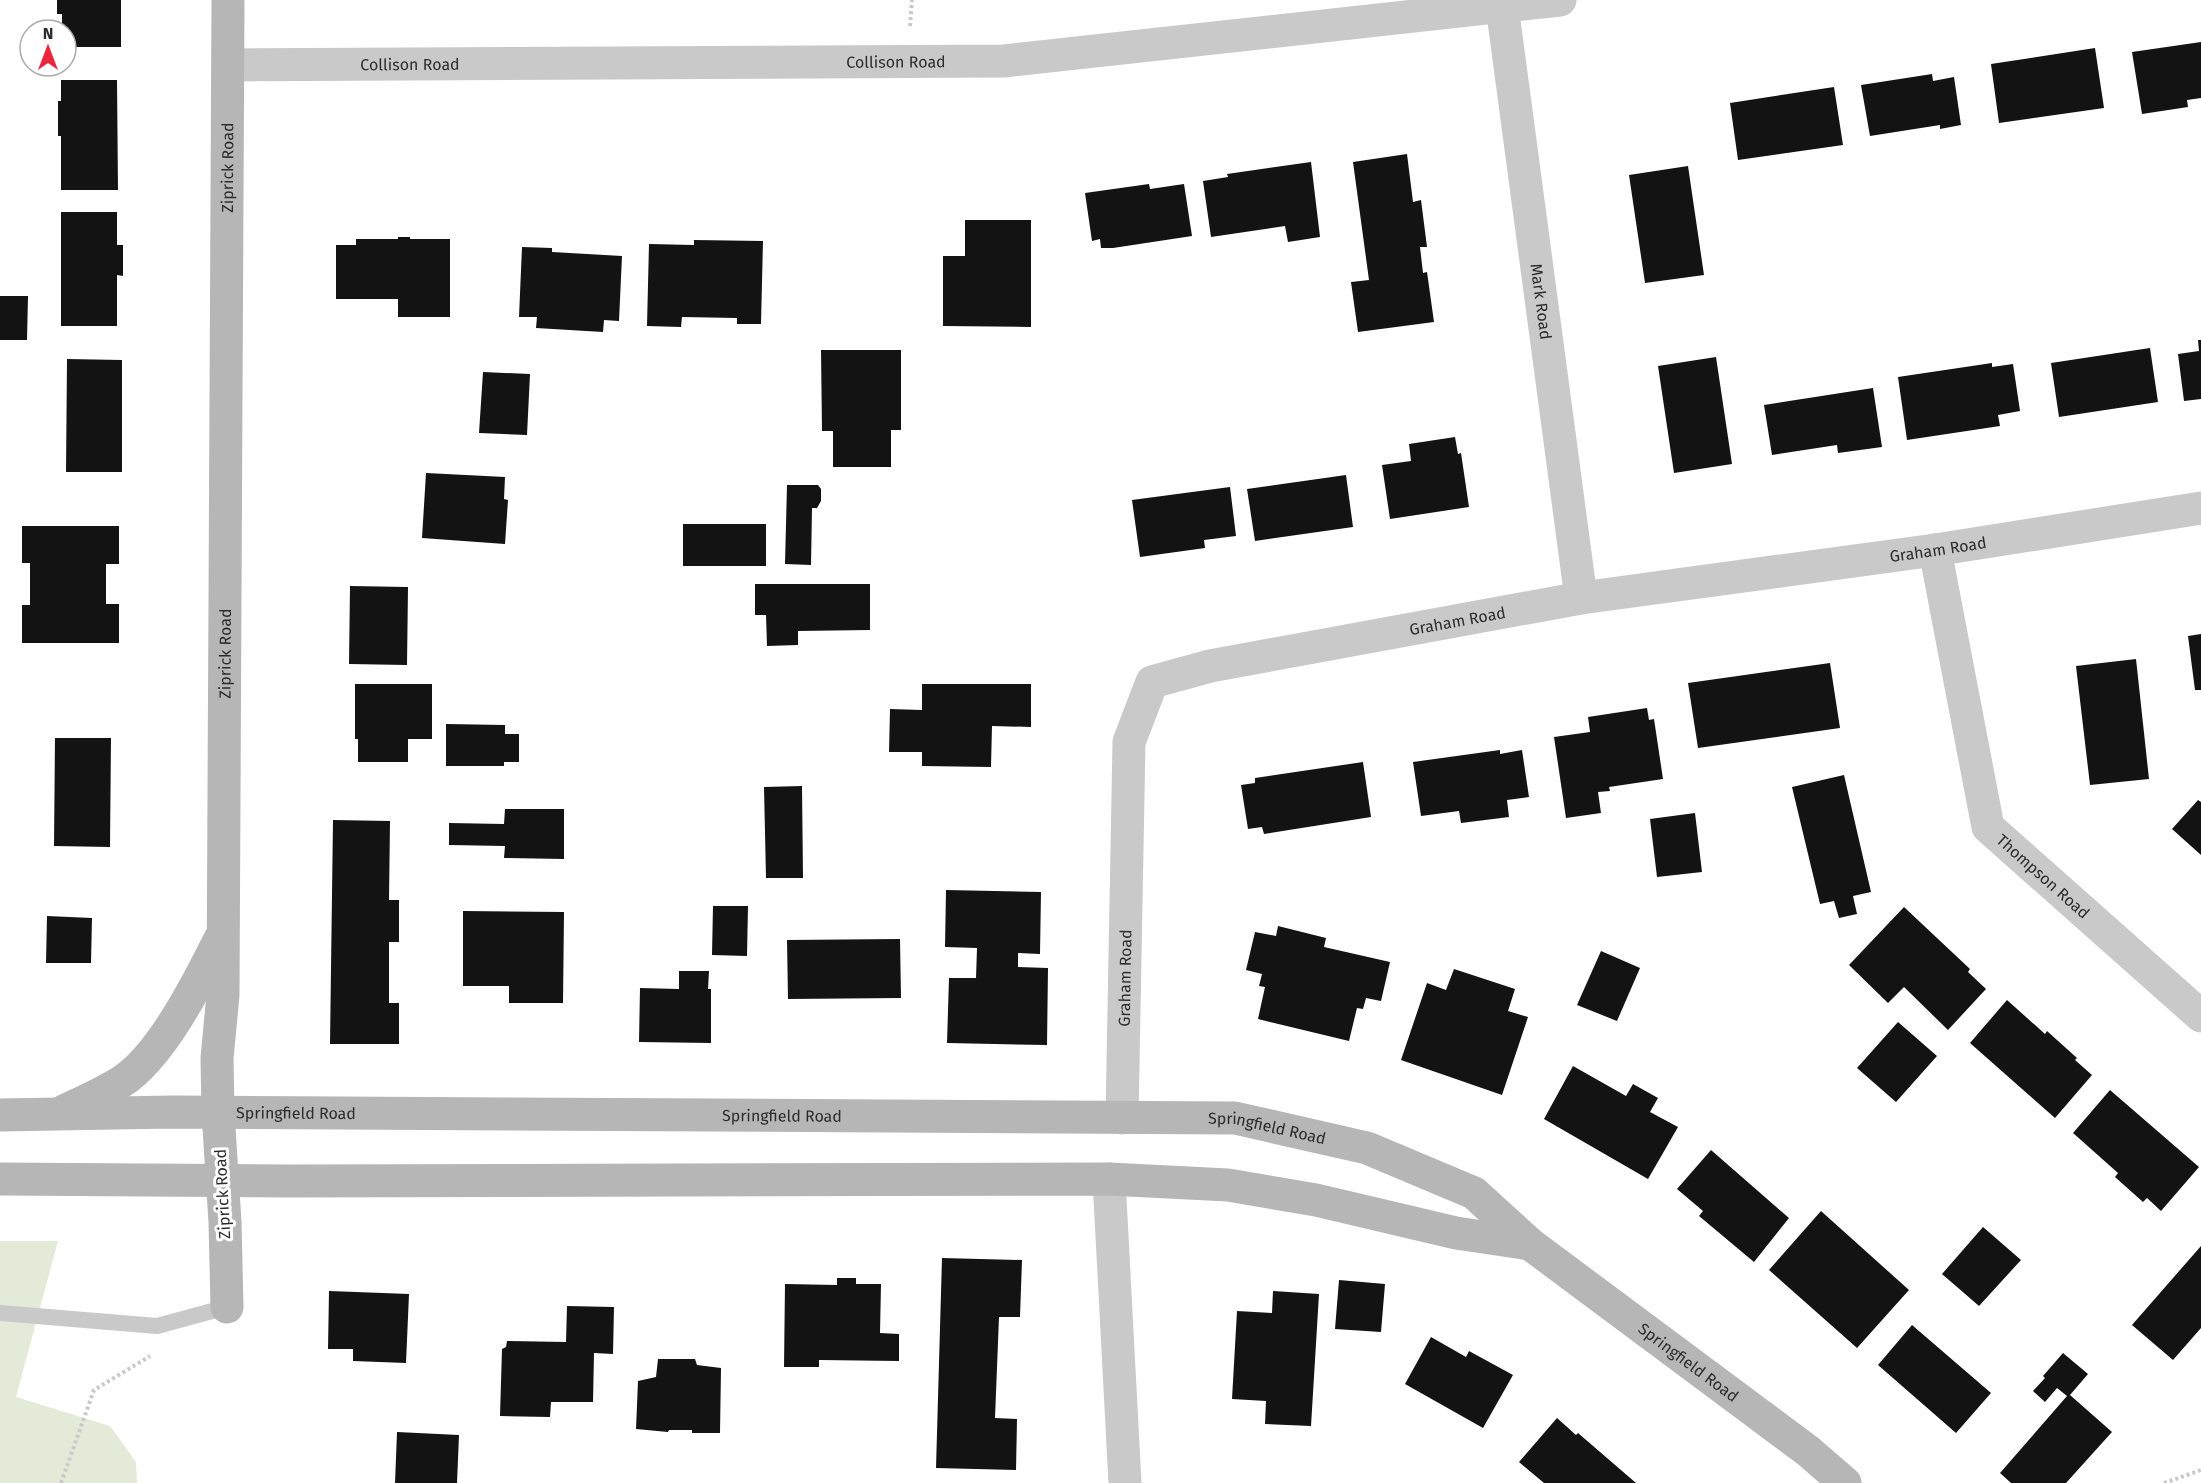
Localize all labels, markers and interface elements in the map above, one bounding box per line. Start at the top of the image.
north arrow [18,18,78,78]
text: N [43,24,53,43]
street label: Collison Road [846,52,946,72]
street label: Collison Road [360,55,460,74]
street label: Ziprick Road [218,122,237,213]
street label: Mark Road [1526,262,1555,341]
street label: Graham Road [1889,533,1988,566]
street label: Graham Road [1408,603,1507,639]
street label: Ziprick Road [215,608,235,699]
street label: Thompson Road [1993,830,2093,923]
street label: Graham Road [1115,929,1136,1027]
street label: Springfield Road [236,1103,356,1123]
street label: Springfield Road [722,1106,842,1126]
street label: Springfield Road [1208,1109,1328,1148]
street label: Ziprick Road [211,1149,234,1239]
street label: Springfield Road [1635,1319,1742,1406]

